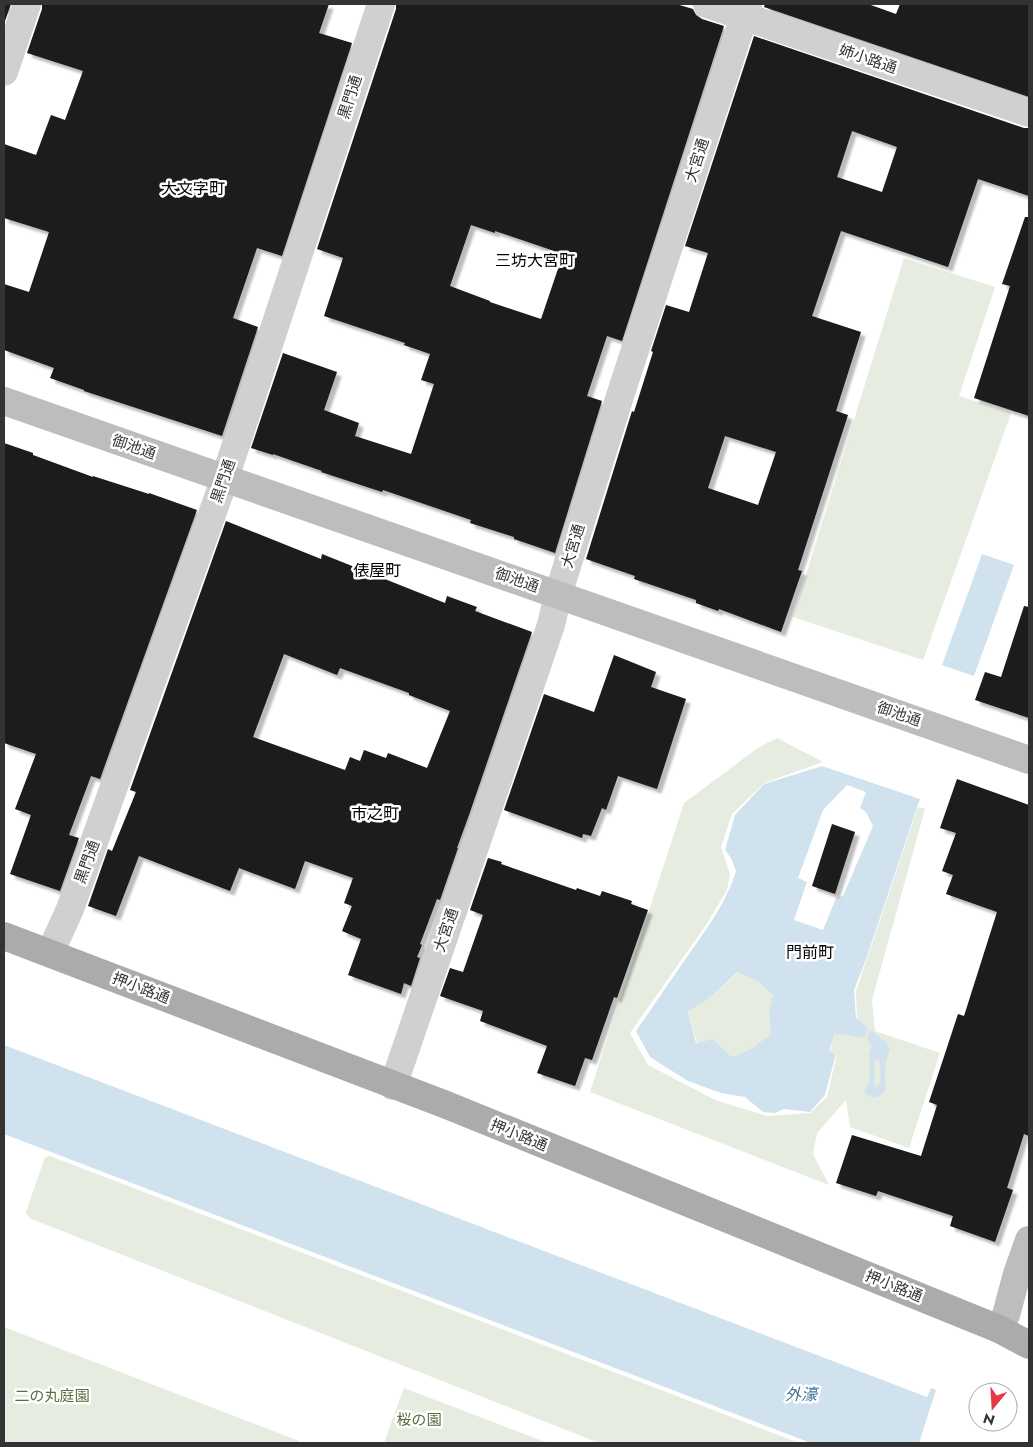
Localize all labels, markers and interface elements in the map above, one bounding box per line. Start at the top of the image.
street label: 姉小路通 [836,39,900,79]
street label: 黒門通 [333,72,367,122]
street label: 大宮通 [680,135,714,185]
district label: 大文字町 [161,177,225,200]
district label: 三坊大宮町 [495,249,575,272]
street label: 御池通 [109,429,159,465]
street label: 黒門通 [205,456,241,506]
street label: 大宮通 [556,521,590,571]
district label: 俵屋町 [353,559,401,582]
street label: 御池通 [492,562,542,598]
street label: 御池通 [874,696,924,732]
district label: 市之町 [351,802,399,825]
street label: 黒門通 [69,837,105,887]
street label: 大宮通 [428,905,464,955]
district label: 門前町 [786,941,834,964]
street label: 押小路通 [109,967,173,1009]
street label: 押小路通 [487,1114,551,1156]
street label: 押小路通 [862,1265,926,1307]
north arrow [968,1382,1018,1432]
water label: 外濠 [785,1383,820,1406]
park label: 二の丸庭園 [14,1385,90,1407]
text: N [981,1408,997,1431]
park label: 桜の園 [396,1409,442,1431]

